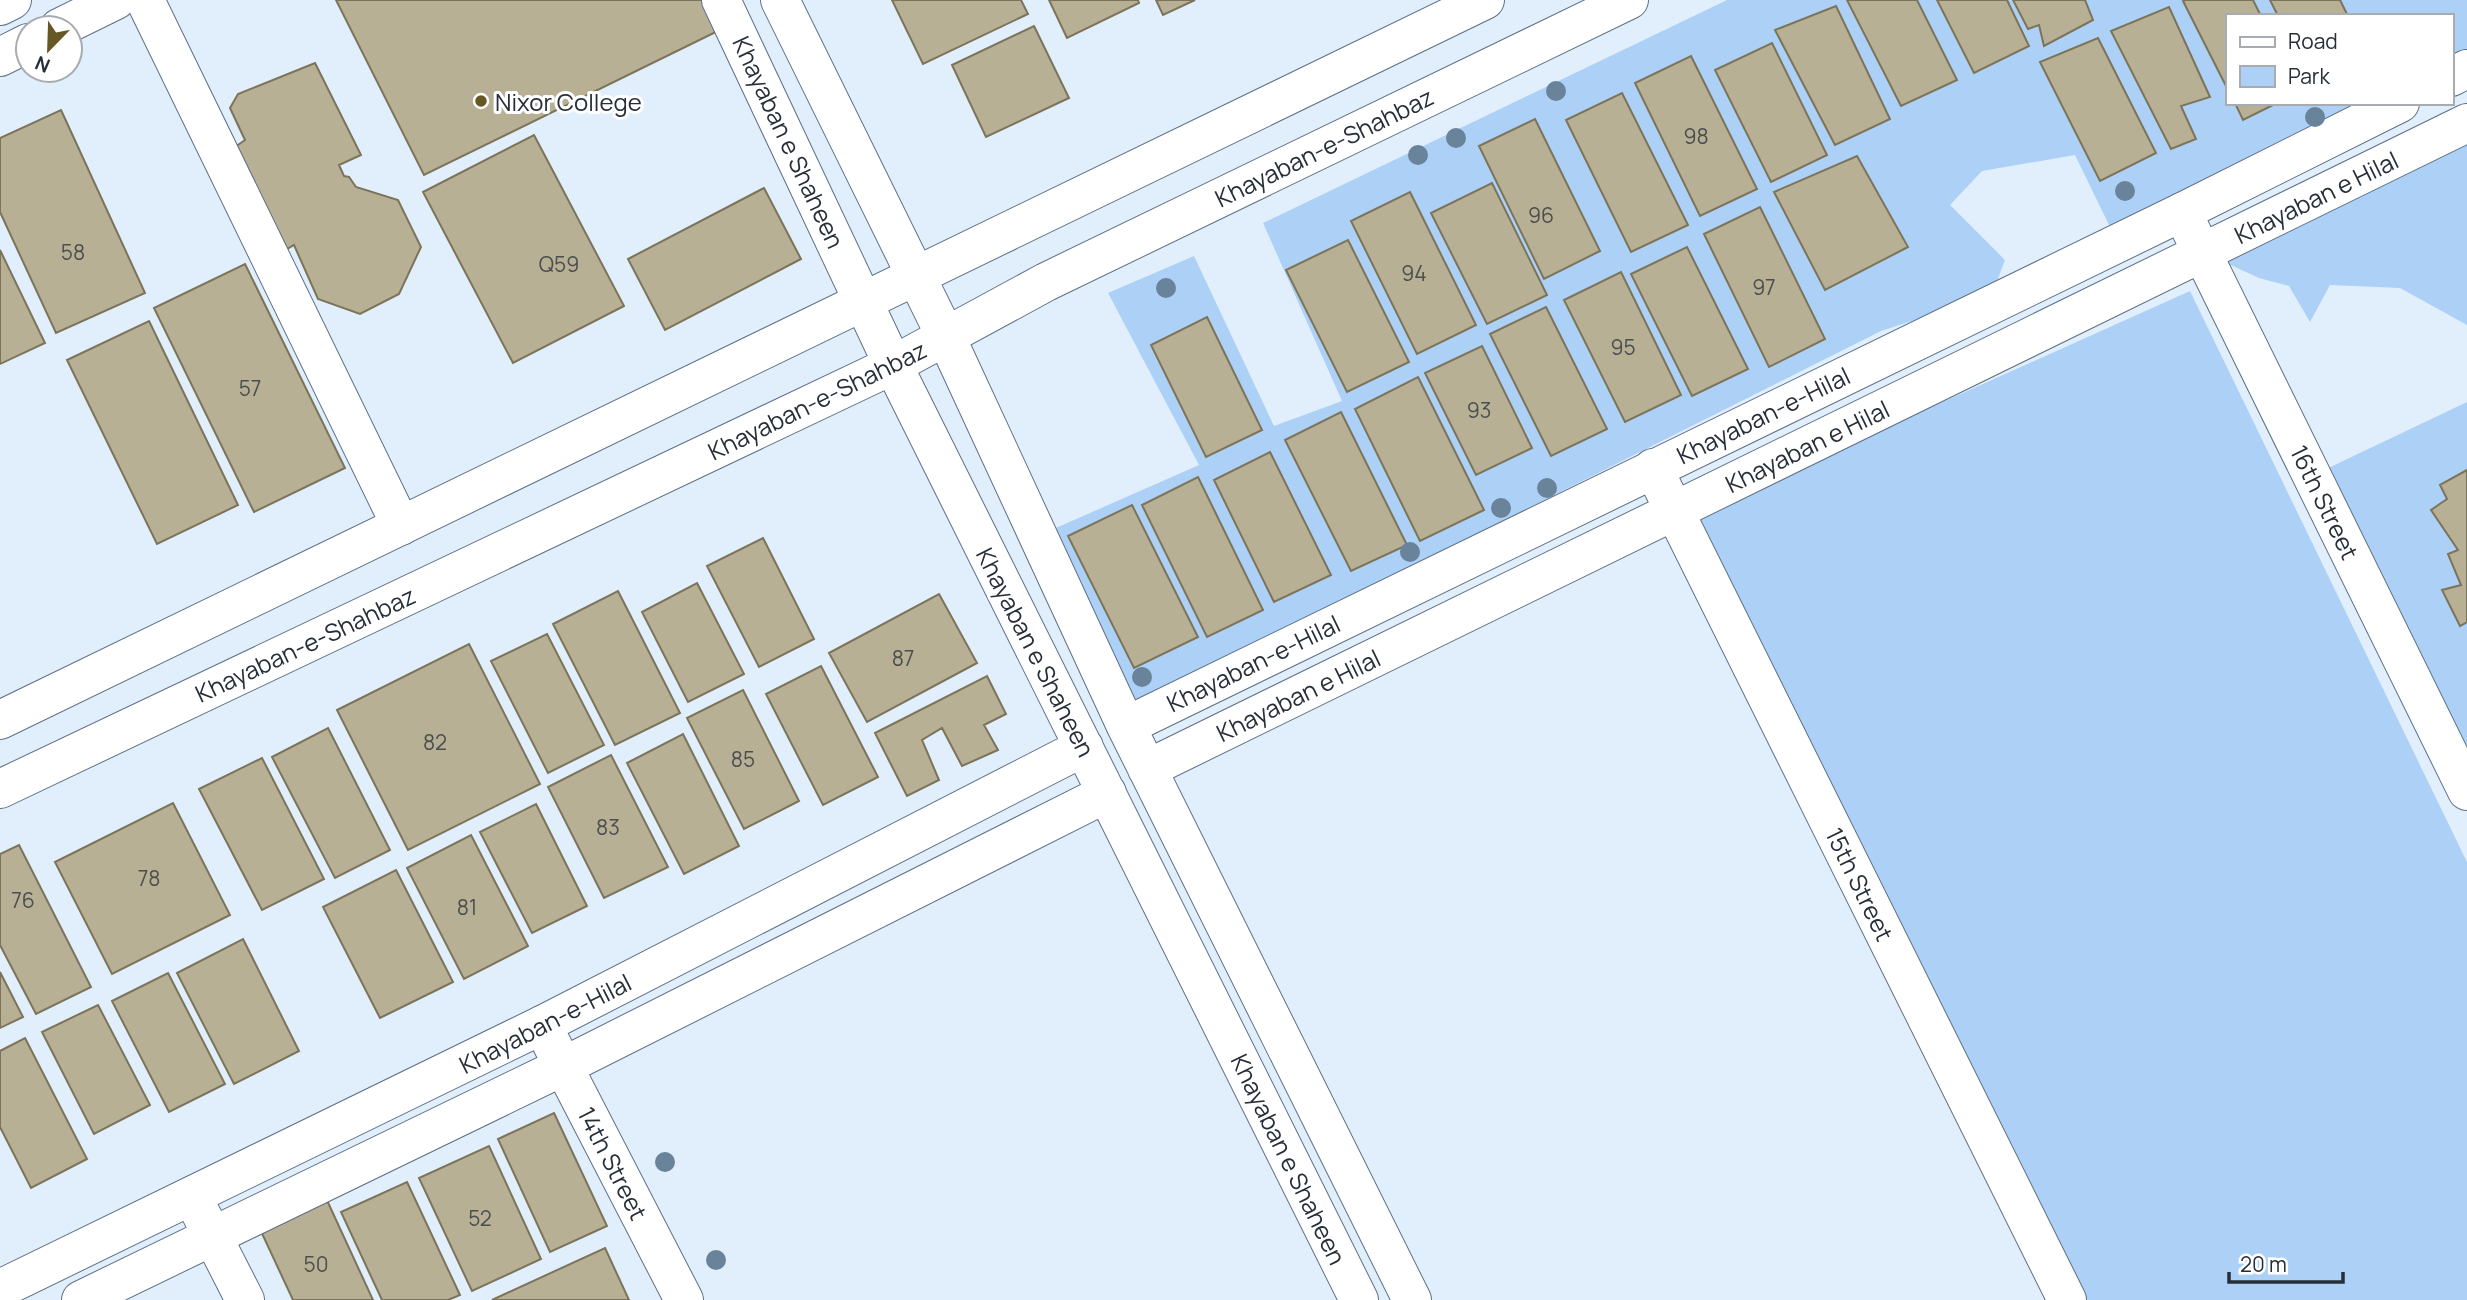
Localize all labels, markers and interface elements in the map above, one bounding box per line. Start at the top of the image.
north arrow [14,14,84,84]
legend [2226,14,2453,105]
text: Road [2288,27,2338,55]
street label: Khayaban e Shaheen [725,31,853,253]
text: N [31,50,54,79]
text: Park [2288,62,2330,90]
street label: Khayaban-e-Shahbaz [1209,80,1439,214]
place label: Nixor College [495,85,642,118]
marker: Nixor College [473,93,489,109]
house number: 98 [1683,122,1709,150]
street label: Khayaban e Hilal [2228,143,2404,251]
house number: 96 [1528,201,1554,229]
house number: 58 [61,238,85,266]
house number: Q59 [539,250,579,278]
house number: 94 [1401,259,1427,287]
house number: 97 [1752,273,1776,301]
street label: Khayaban-e-Shahbaz [702,333,932,467]
house number: 95 [1610,333,1636,361]
street label: Khayaban-e-Hilal [1671,359,1855,471]
house number: 57 [239,374,261,402]
street label: Khayaban e Hilal [1719,392,1895,500]
house number: 93 [1467,396,1491,424]
street label: 16th Street [2283,439,2367,565]
street label: Khayaban e Shaheen [969,542,1103,762]
street label: Khayaban-e-Shahbaz [189,578,421,710]
street label: Khayaban-e-Hilal [1161,607,1345,719]
street label: Khayaban e Hilal [1210,641,1386,749]
house number: 87 [892,644,914,672]
house number: 82 [423,728,447,756]
house number: 85 [731,745,755,773]
house number: 83 [596,813,620,841]
street label: 15th Street [1818,822,1902,946]
house number: 78 [138,864,160,892]
house number: 76 [11,886,35,914]
house number: 81 [457,893,477,921]
street label: Khayaban-e-Hilal [453,965,637,1081]
street label: Khayaban e Shaheen [1224,1048,1354,1270]
street label: 14th Street [570,1101,656,1225]
house number: 52 [468,1204,492,1232]
scale bar [2229,1240,2343,1284]
house number: 50 [304,1250,328,1278]
text: 20 m [2240,1250,2287,1278]

